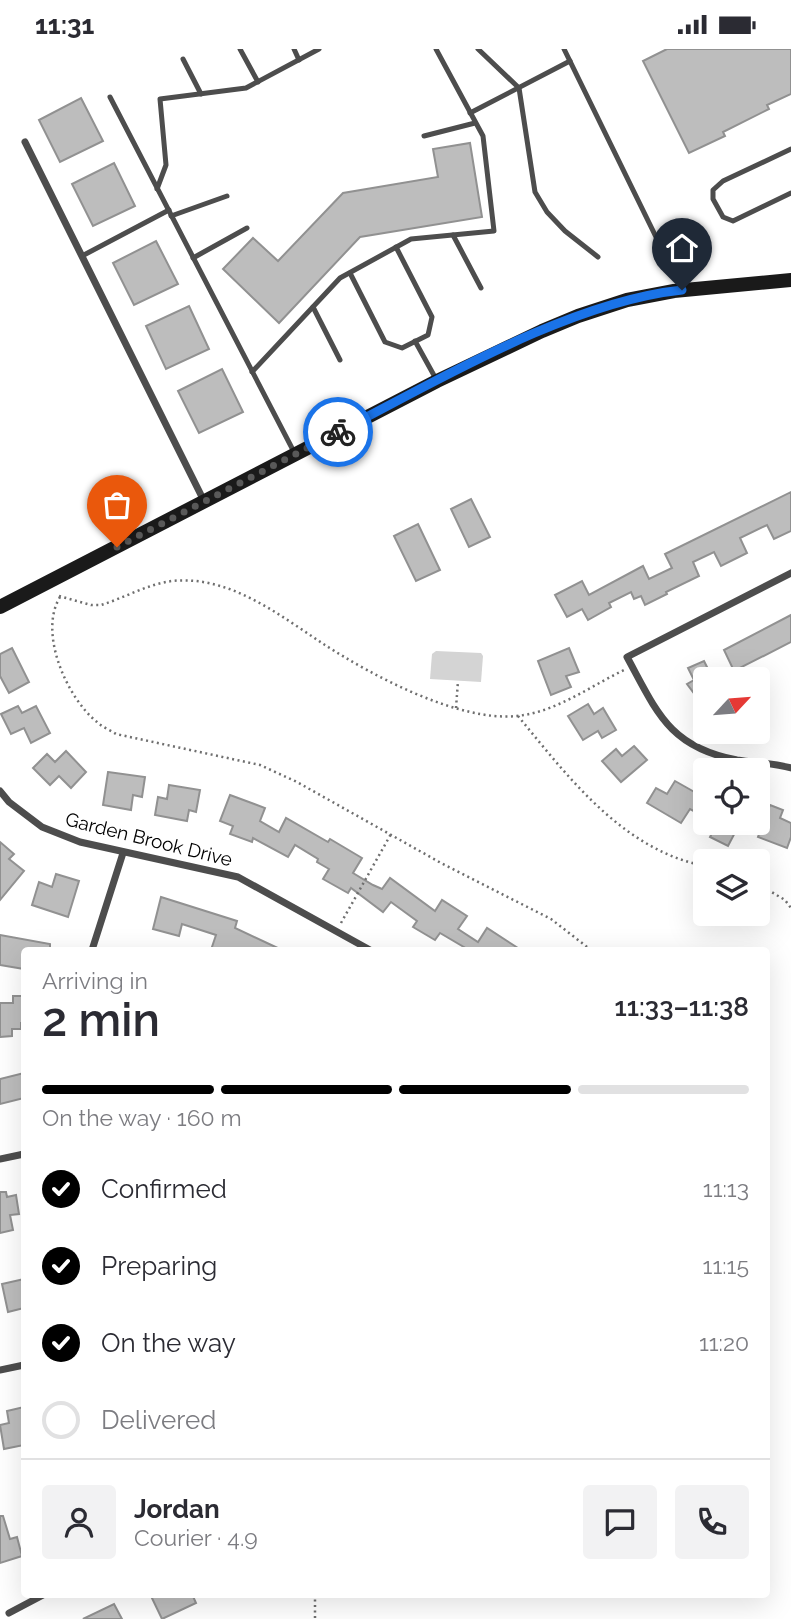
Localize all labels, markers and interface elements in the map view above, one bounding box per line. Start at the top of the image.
text: 11:31 [35,10,94,40]
pin [652,218,712,290]
icon: home [663,229,701,267]
courier [303,397,373,467]
icon: bike [319,413,357,451]
pin [87,475,147,547]
icon: bag [98,486,136,524]
north arrow [693,667,770,744]
map controls [693,667,770,926]
button: locate [693,758,770,835]
street label: Garden Brook Drive [63,808,235,870]
button: layers [693,849,770,926]
text: Arriving in [42,967,148,994]
text: 11:33–11:38 [615,992,749,1022]
text: 2 min [42,993,160,1047]
text: On the way · 160 m [42,1104,242,1131]
icon: check [42,1170,80,1208]
text: Confirmed [101,1174,227,1204]
text: 11:13 [703,1175,749,1202]
icon: check [42,1247,80,1285]
text: Preparing [101,1251,217,1281]
text: 11:15 [703,1252,749,1279]
icon: check [42,1324,80,1362]
text: On the way [101,1328,236,1358]
text: 11:20 [699,1329,749,1356]
text: Delivered [101,1405,216,1435]
button: person [42,1485,116,1559]
button: chat [583,1485,657,1559]
button: phone [675,1485,749,1559]
text: Jordan [134,1494,220,1524]
text: Courier · 4.9 [134,1524,258,1551]

